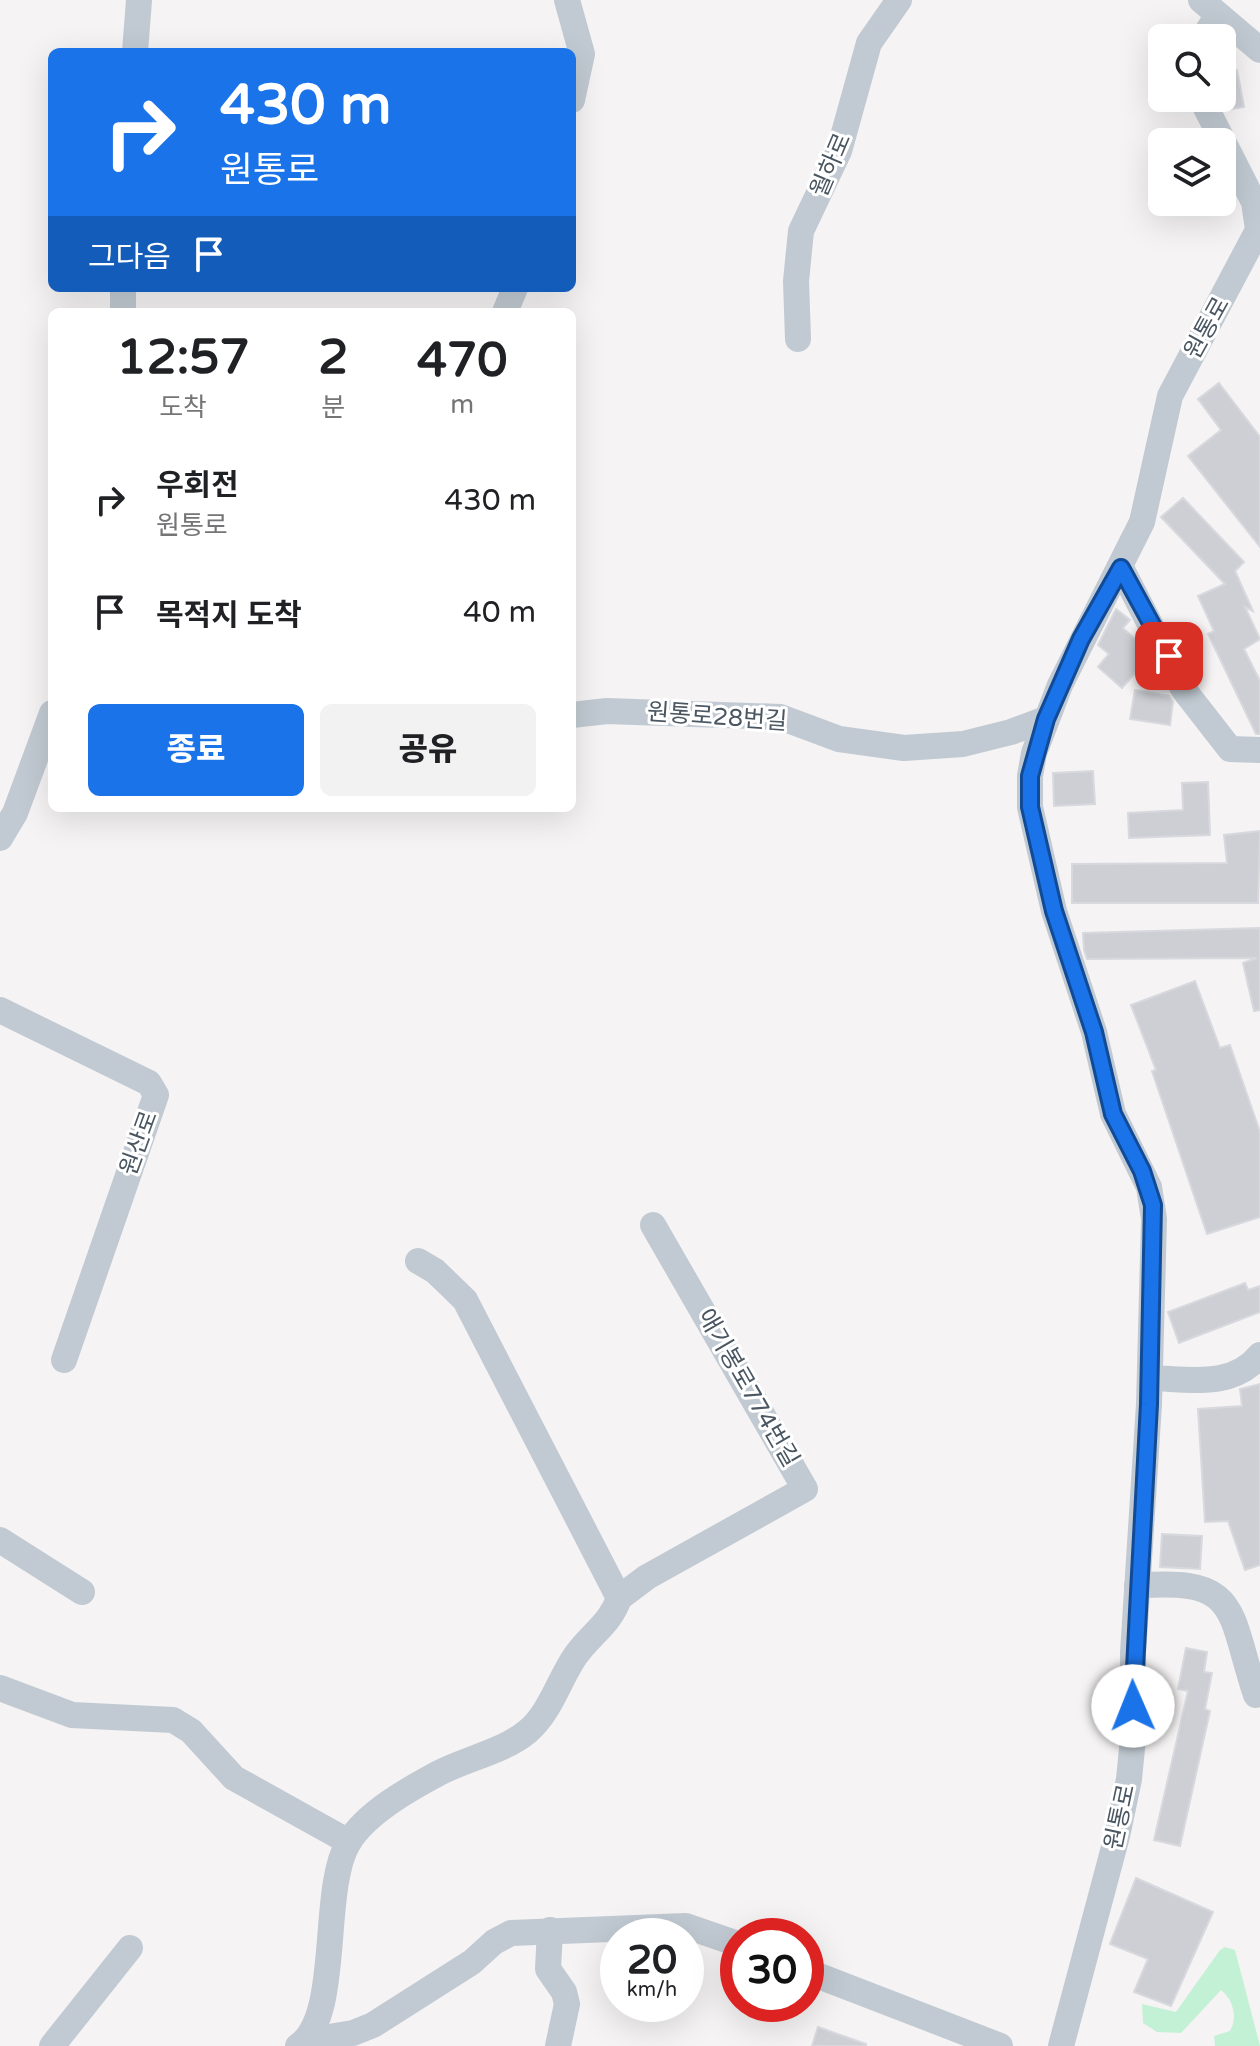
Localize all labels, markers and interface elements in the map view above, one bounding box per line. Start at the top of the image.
map controls [1148,24,1236,216]
button: search [1148,24,1236,112]
text: 430 m [220,72,391,139]
icon: right [88,80,192,184]
button: layers [1148,128,1236,216]
street label: 월하로 [805,129,857,201]
text: 원통로 [220,149,319,192]
icon: arrive [187,232,231,276]
text: 그다음 [88,239,171,276]
street label: 원통로 [1178,292,1236,364]
text: 12:57 [117,329,250,387]
text: 2 [318,329,348,387]
text: 470 [417,332,507,390]
text: m [450,389,474,420]
text: 도착 [159,392,207,423]
text: 분 [321,392,345,423]
text: 우회전 [156,467,239,504]
icon: right [88,478,132,522]
text: 430 m [444,482,536,519]
text: 원통로 [156,510,228,541]
icon: arrive [88,590,132,634]
text: 40 m [463,594,536,631]
text: 목적지 도착 [156,597,302,634]
pin [1135,622,1203,690]
icon: arrive [1147,634,1191,678]
street label: 원통로28번길 [646,698,788,736]
button: 종료 [88,704,304,796]
button: 공유 [320,704,536,796]
street label: 원산로 [114,1107,164,1179]
street label: 애기봉로774번길 [691,1304,805,1472]
position arrow [1091,1664,1175,1748]
street label: 원통로 [1099,1782,1141,1852]
speed limit sign: 30 [720,1918,824,2022]
text: 20 [627,1936,677,1984]
text: km/h [627,1978,677,2002]

